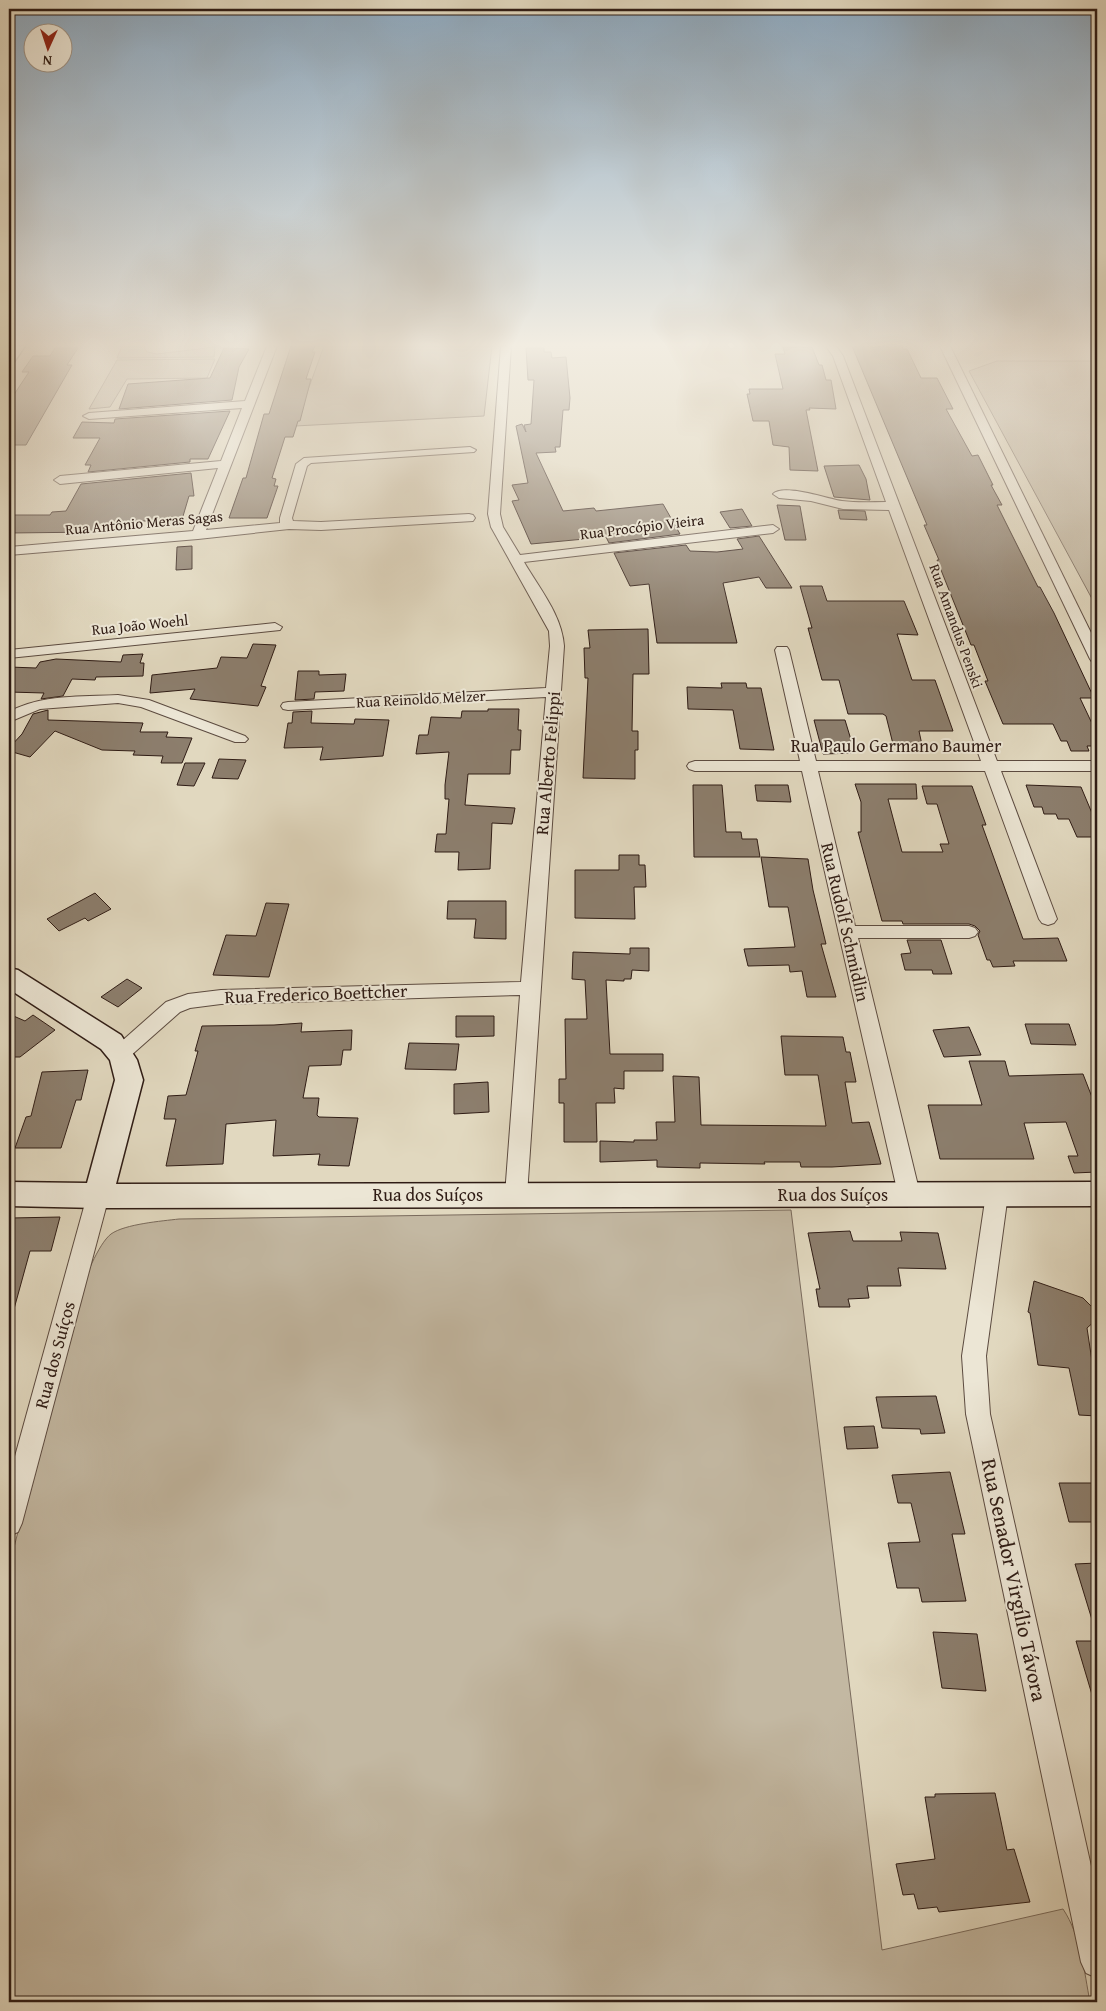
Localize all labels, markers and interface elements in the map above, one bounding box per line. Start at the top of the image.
north arrow [22,22,72,72]
text: N [41,51,53,71]
street label: Rua Antônio Meras Sagas [64,505,224,540]
street label: Rua Procópio Vieira [579,508,705,545]
street label: Rua Amandus Penski [924,561,989,691]
street label: Rua João Woehl [91,609,189,640]
street label: Rua Reinoldo Melzer [356,685,486,712]
street label: Rua Alberto Felippi [528,690,567,836]
street label: Rua Paulo Germano Baumer [791,732,1002,759]
street label: Rua Rudolf Schmidlin [814,840,877,1004]
street label: Rua Frederico Boettcher [224,977,408,1010]
street label: Rua dos Suíços [373,1181,483,1208]
street label: Rua dos Suíços [778,1181,888,1208]
street label: Rua dos Suíços [27,1298,82,1412]
street label: Rua Senador Virgílio Távora [974,1456,1055,1704]

